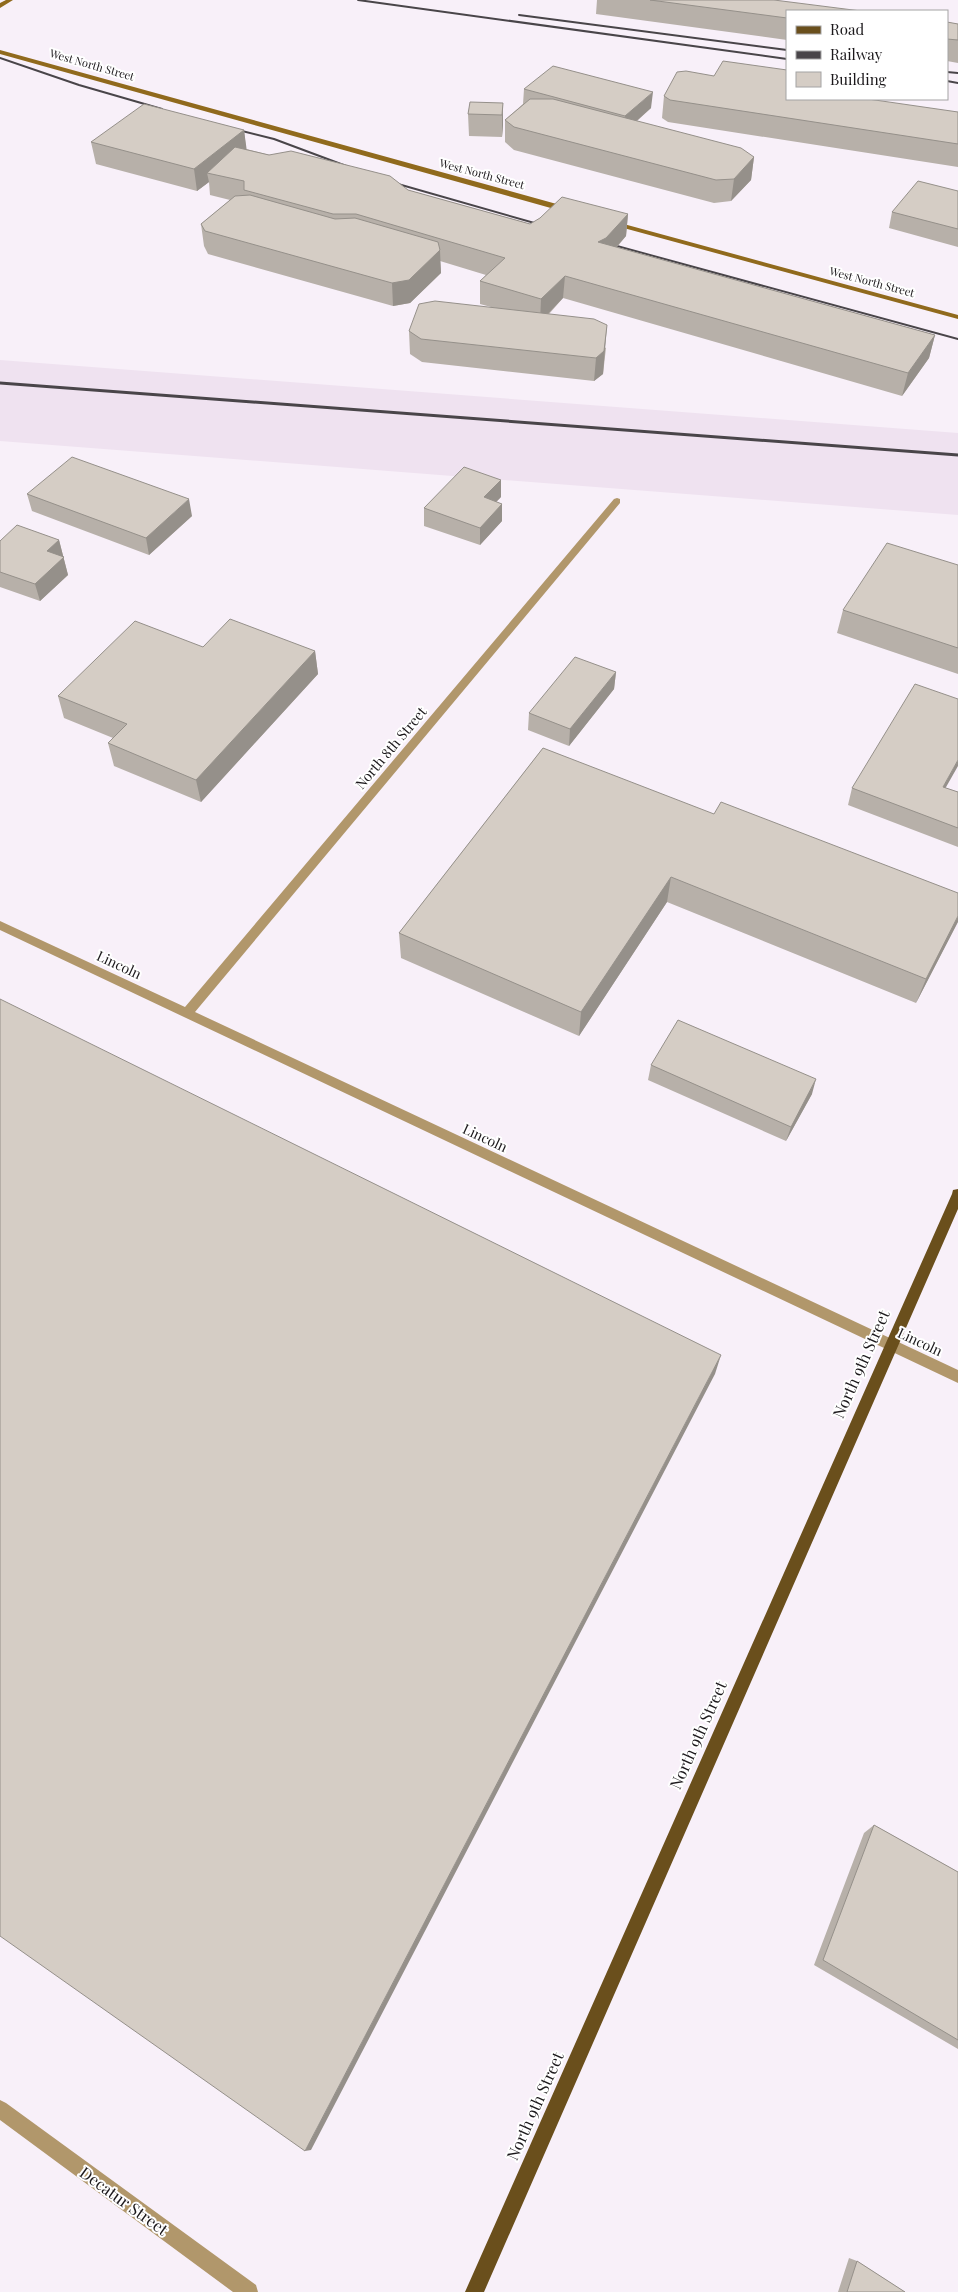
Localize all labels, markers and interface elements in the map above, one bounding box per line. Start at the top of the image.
legend [786,10,948,100]
text: Road [830,19,864,39]
text: Railway [830,44,883,64]
street label: West North Street [47,45,136,84]
text: Building [830,69,887,89]
street label: West North Street [437,155,526,192]
street label: West North Street [827,263,916,300]
street label: North 8th Street [351,702,431,793]
street label: Lincoln [94,946,145,983]
street label: Lincoln [460,1119,511,1156]
street label: North 9th Street [827,1306,894,1421]
street label: Lincoln [895,1323,946,1360]
street label: North 9th Street [664,1677,731,1792]
street label: North 9th Street [501,2048,568,2163]
street label: Decatur Street [76,2162,173,2240]

